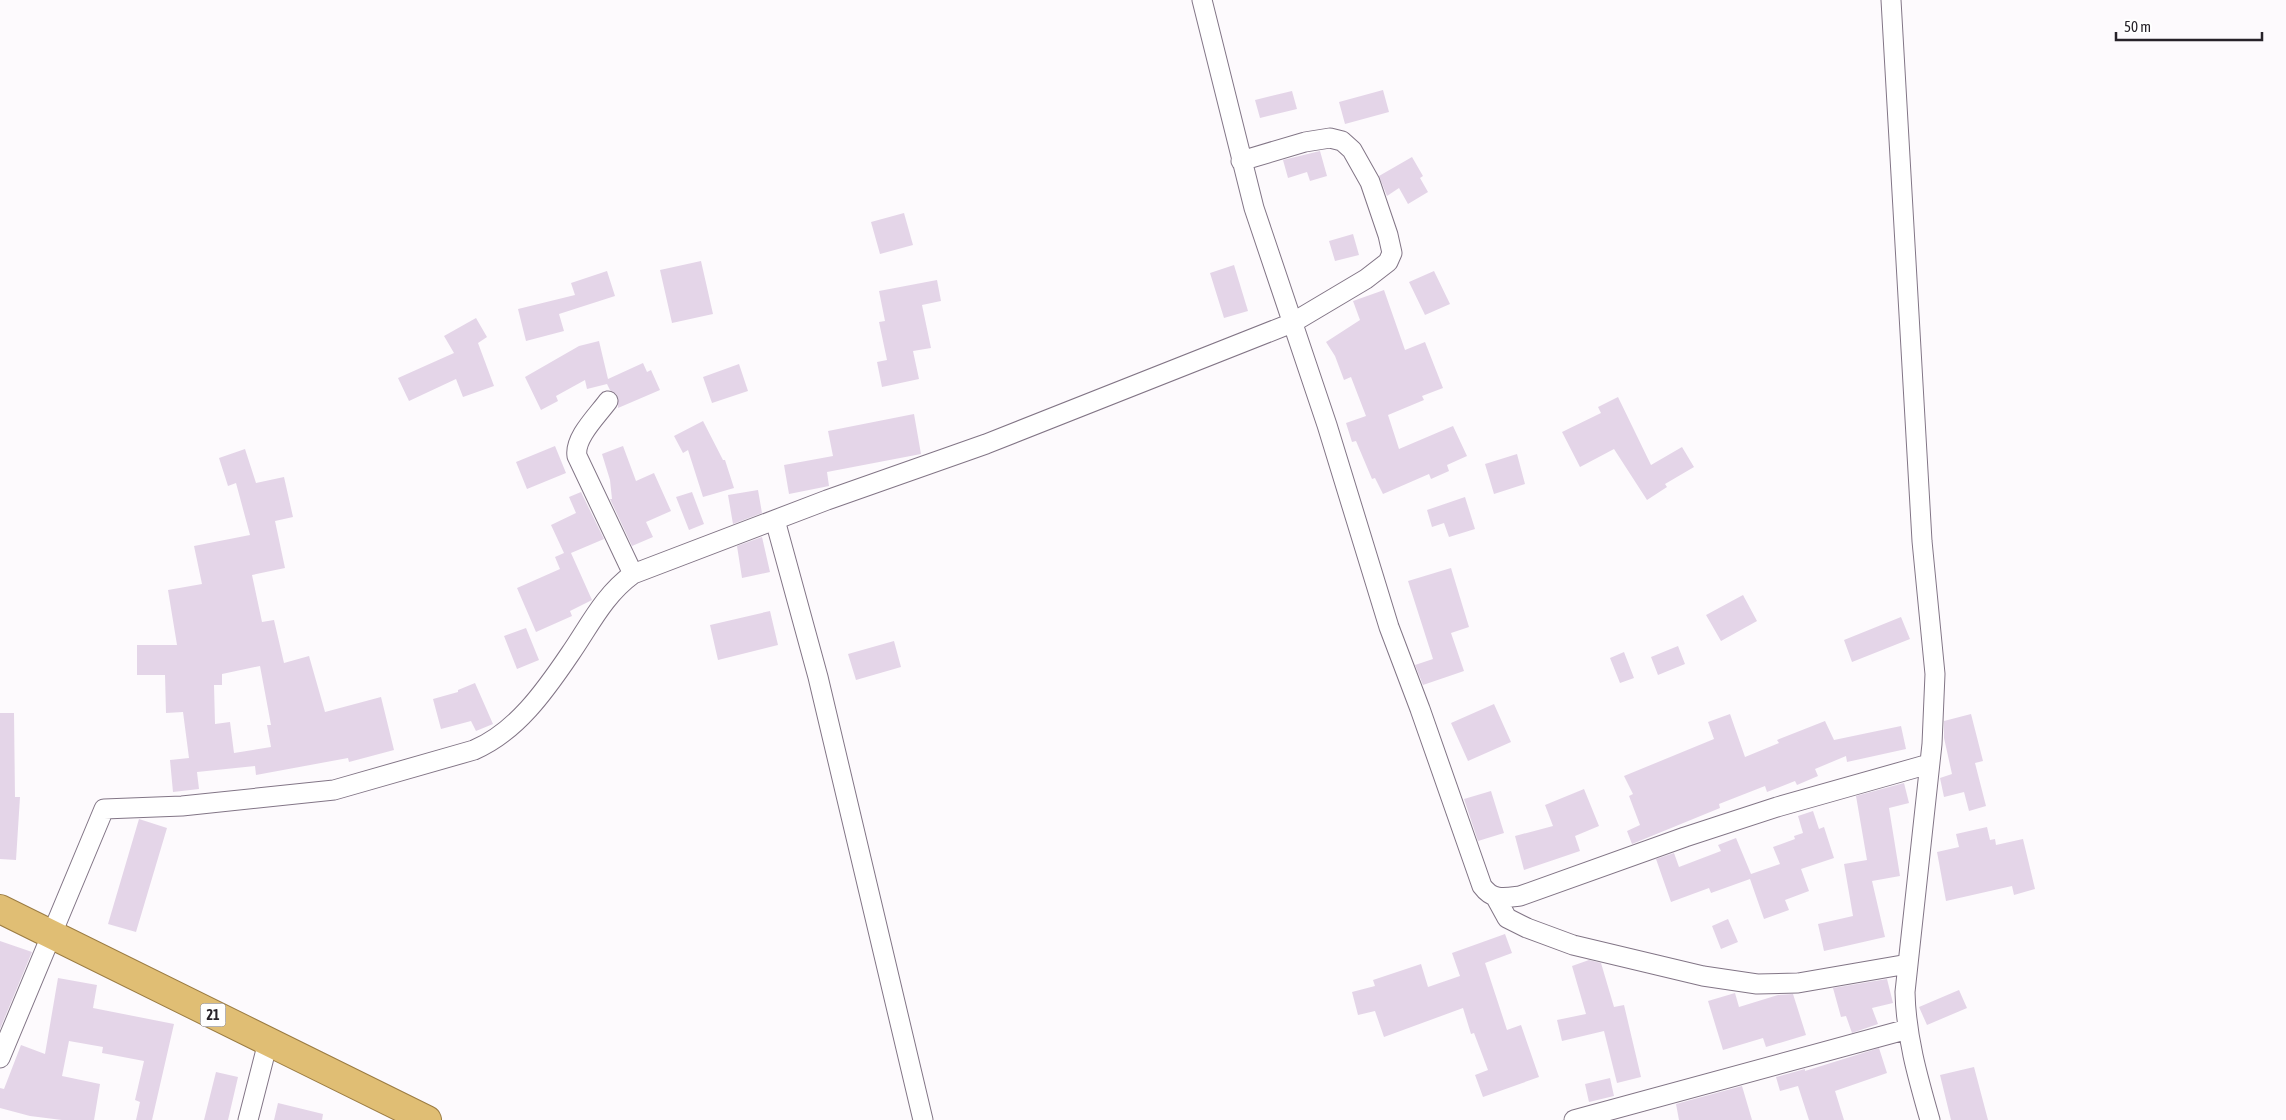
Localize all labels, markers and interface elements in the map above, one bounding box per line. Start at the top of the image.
scale bar [2116,10,2262,42]
text: 50 m [2124,18,2151,35]
road number: 21 [200,1004,226,1026]

